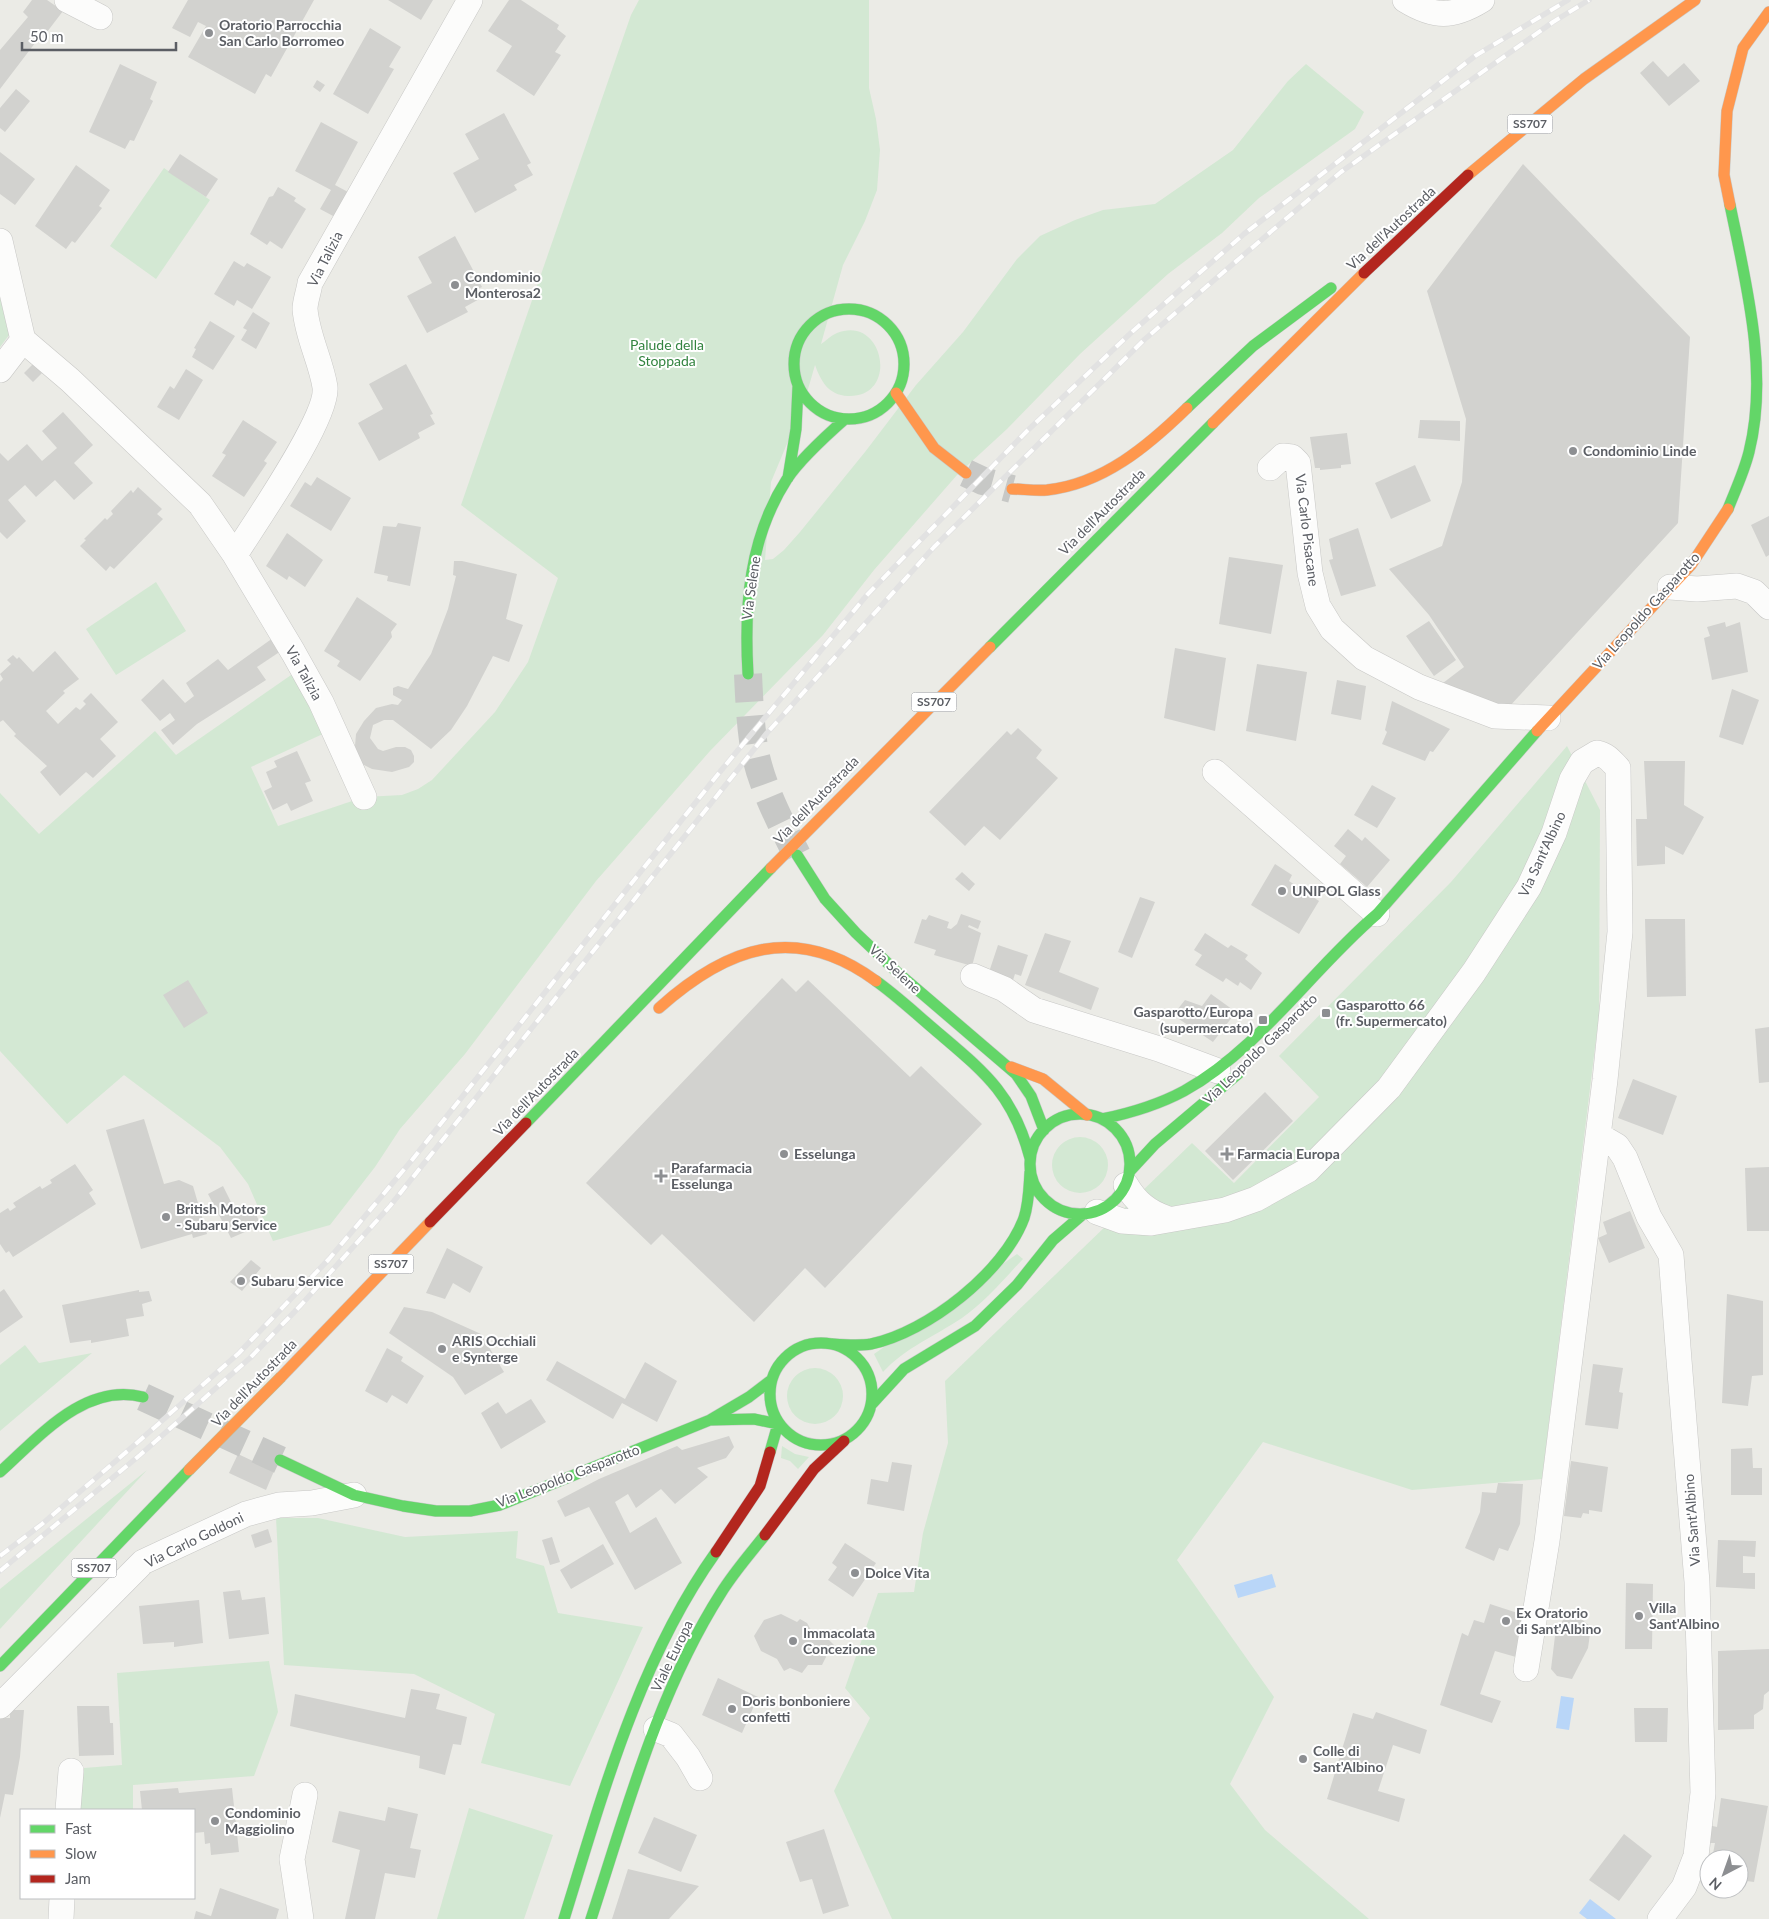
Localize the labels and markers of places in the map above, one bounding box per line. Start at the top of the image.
place label: Oratorio Parrocchia San Carlo Borromeo [219,16,344,49]
marker: Oratorio Parrocchia San Carlo Borromeo [203,27,215,39]
place label: Condominio Monterosa2 [465,268,541,301]
marker: Condominio Monterosa2 [449,279,461,291]
place label: Condominio Linde [1583,442,1697,459]
marker: Condominio Linde [1567,445,1579,457]
place label: UNIPOL Glass [1292,882,1381,899]
marker: UNIPOL Glass [1276,885,1288,897]
place label: Gasparotto 66 (fr. Supermercato) [1336,996,1447,1029]
place label: Gasparotto/Europa (supermercato) [1133,1003,1253,1036]
marker: Gasparotto 66 (fr. Supermercato) [1320,1007,1332,1019]
marker: Gasparotto/Europa (supermercato) [1257,1014,1269,1026]
place label: Esselunga [794,1145,856,1162]
place label: Farmacia Europa [1237,1145,1340,1162]
marker: Esselunga [778,1148,790,1160]
marker: Farmacia Europa [1221,1148,1233,1160]
place label: Parafarmacia Esselunga [671,1159,752,1192]
marker: Parafarmacia Esselunga [655,1170,667,1182]
place label: British Motors - Subaru Service [176,1200,278,1233]
marker: British Motors - Subaru Service [160,1211,172,1223]
place label: Subaru Service [251,1272,344,1289]
marker: Subaru Service [235,1275,247,1287]
place label: ARIS Occhiali e Synterge [451,1332,536,1365]
marker: ARIS Occhiali e Synterge [436,1343,448,1355]
place label: Dolce Vita [865,1564,930,1581]
marker: Dolce Vita [849,1567,861,1579]
place label: Villa Sant'Albino [1648,1599,1719,1632]
place label: Ex Oratorio di Sant'Albino [1516,1604,1601,1637]
marker: Villa Sant'Albino [1633,1610,1645,1622]
marker: Ex Oratorio di Sant'Albino [1500,1615,1512,1627]
place label: Immacolata Concezione [803,1624,876,1657]
marker: Immacolata Concezione [787,1635,799,1647]
place label: Doris bonboniere confetti [742,1692,851,1725]
marker: Doris bonboniere confetti [726,1703,738,1715]
place label: Colle di Sant'Albino [1313,1742,1383,1775]
marker: Colle di Sant'Albino [1297,1753,1309,1765]
place label: Condominio Maggiolino [225,1804,301,1837]
marker: Condominio Maggiolino [209,1815,221,1827]

